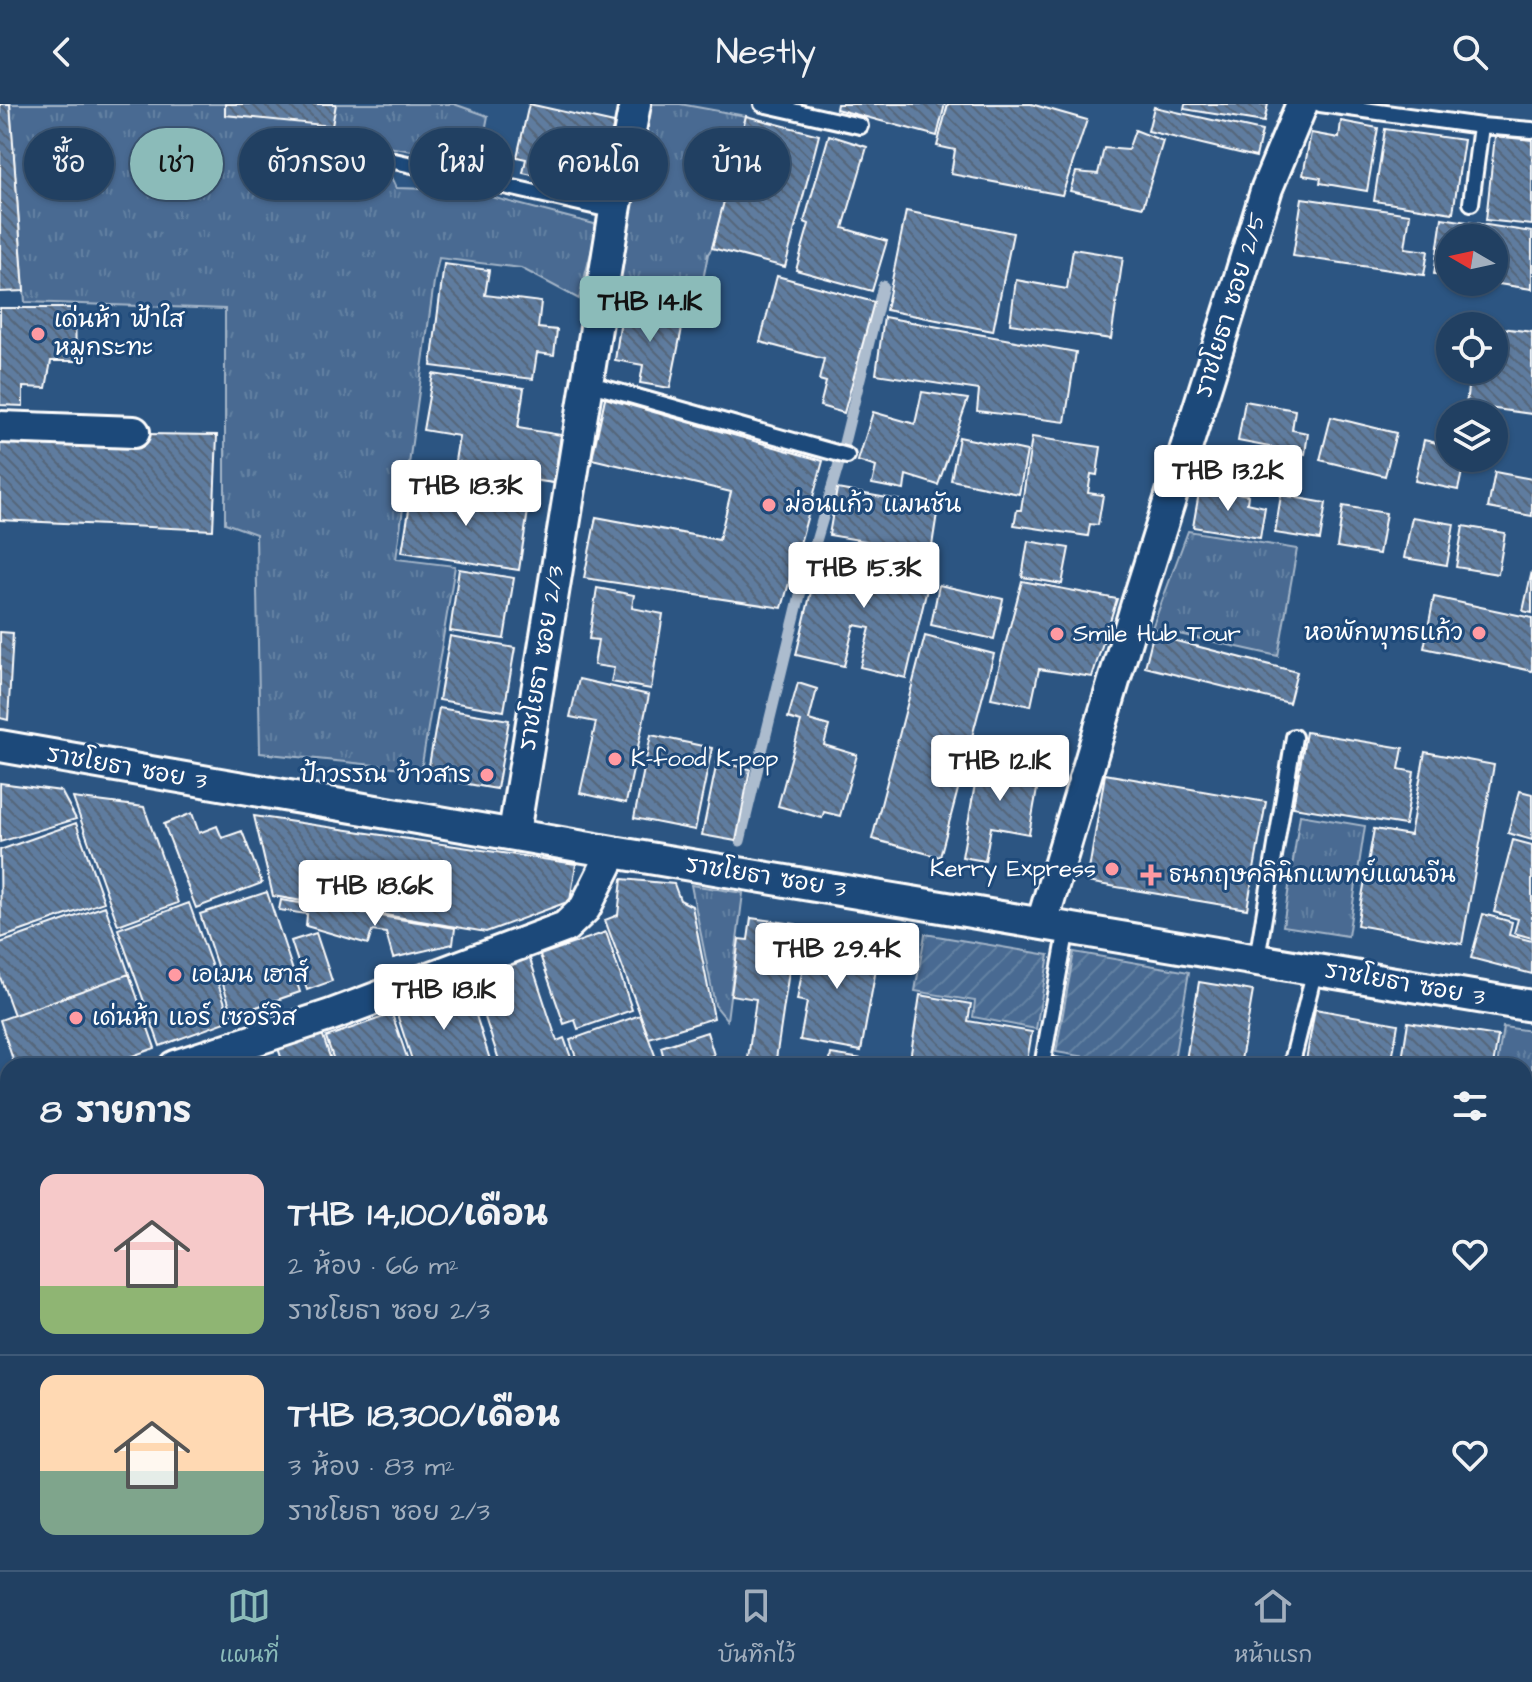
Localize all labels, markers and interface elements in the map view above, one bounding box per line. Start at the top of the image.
text: Nestly [716,27,816,78]
icon: back [40,30,84,74]
icon: search [1448,30,1492,74]
chip: ซื้อ [24,128,114,200]
chip: เช่า [130,128,223,200]
chip: ตัวกรอง [239,128,394,200]
chip: ใหม่ [410,128,513,200]
chip: คอนโด [529,128,668,200]
chip: บ้าน [684,128,790,200]
street label: ราชโยธา ซอย 2/5 [1187,209,1275,401]
north arrow [1436,224,1508,296]
map controls [1436,224,1508,472]
pin: THB 14.1K [558,276,742,344]
text: THB 14.1K [598,284,702,320]
place label: เด่นห้า ฟ้าใส หมูกระทะ [54,303,185,365]
button: locate [1436,312,1508,384]
marker: เด่นห้า ฟ้าใส หมูกระทะ [29,325,47,343]
button: layers [1436,400,1508,472]
pin: THB 13.2K [1136,445,1320,513]
text: THB 13.2K [1172,453,1284,489]
pin: THB 18.3K [374,460,558,528]
text: THB 18.3K [409,468,523,504]
place label: ม่อนแก้ว แมนชัน [785,488,961,522]
marker: ม่อนแก้ว แมนชัน [760,496,778,514]
pin: THB 15.3K [772,542,956,610]
text: THB 15.3K [806,550,922,586]
street label: ราชโยธา ซอย 2/3 [511,563,573,753]
place label: หอพักพุทธแก้ว [1304,616,1463,650]
place label: Smile Hub Tour [1073,617,1241,651]
marker: หอพักพุทธแก้ว [1470,624,1488,642]
marker: Smile Hub Tour [1048,625,1066,643]
pin: THB 12.1K [908,735,1092,803]
street label: ราชโยธา ซอย 3 [44,737,210,799]
place label: K-food K-pop [631,742,778,776]
text: THB 12.1K [949,743,1051,779]
marker: K-food K-pop [606,750,624,768]
place label: ป้าวรรณ ข้าวสาร [300,758,471,792]
marker: ป้าวรรณ ข้าวสาร [478,766,496,784]
street label: ราชโยธา ซอย 3 [683,848,849,906]
place label: Kerry Express [930,852,1096,887]
place label: ธนกฤษคลินิกแพทย์แผนจีน [1169,858,1456,892]
pin: THB 18.6K [283,860,467,928]
marker: Kerry Express [1103,860,1121,878]
marker: ธนกฤษคลินิกแพทย์แผนจีน [1140,864,1162,886]
text: THB 18.6K [317,868,433,904]
pin: THB 29.4K [745,923,929,991]
text: THB 29.4K [773,931,901,967]
street label: ราชโยธา ซอย 3 [1322,953,1488,1015]
place label: เอเมน เฮาส์ [191,958,310,992]
pin: THB 18.1K [352,964,536,1032]
marker: เอเมน เฮาส์ [166,966,184,984]
text: THB 18.1K [392,972,496,1008]
place label: เด่นห้า แอร์ เซอร์วิส [92,1001,297,1035]
marker: เด่นห้า แอร์ เซอร์วิส [67,1009,85,1027]
icon: filters [1448,1084,1492,1128]
text: 8 รายการ [40,1088,192,1136]
text: THB 14,100/เดือน [288,1191,548,1239]
icon: home [104,1206,200,1302]
icon: heart [1448,1232,1492,1276]
text: 2 ห้อง · 66 m² [288,1248,459,1284]
text: ราชโยธา ซอย 2/3 [288,1293,490,1329]
text: THB 18,300/เดือน [288,1392,560,1440]
icon: home [104,1407,200,1503]
icon: heart [1448,1433,1492,1477]
text: 3 ห้อง · 83 m² [288,1449,455,1485]
text: ราชโยธา ซอย 2/3 [288,1494,490,1530]
tab: แผนที่ [219,1584,279,1671]
tab: บันทึกไว้ [718,1584,795,1671]
tab: หน้าแรก [1234,1584,1313,1671]

